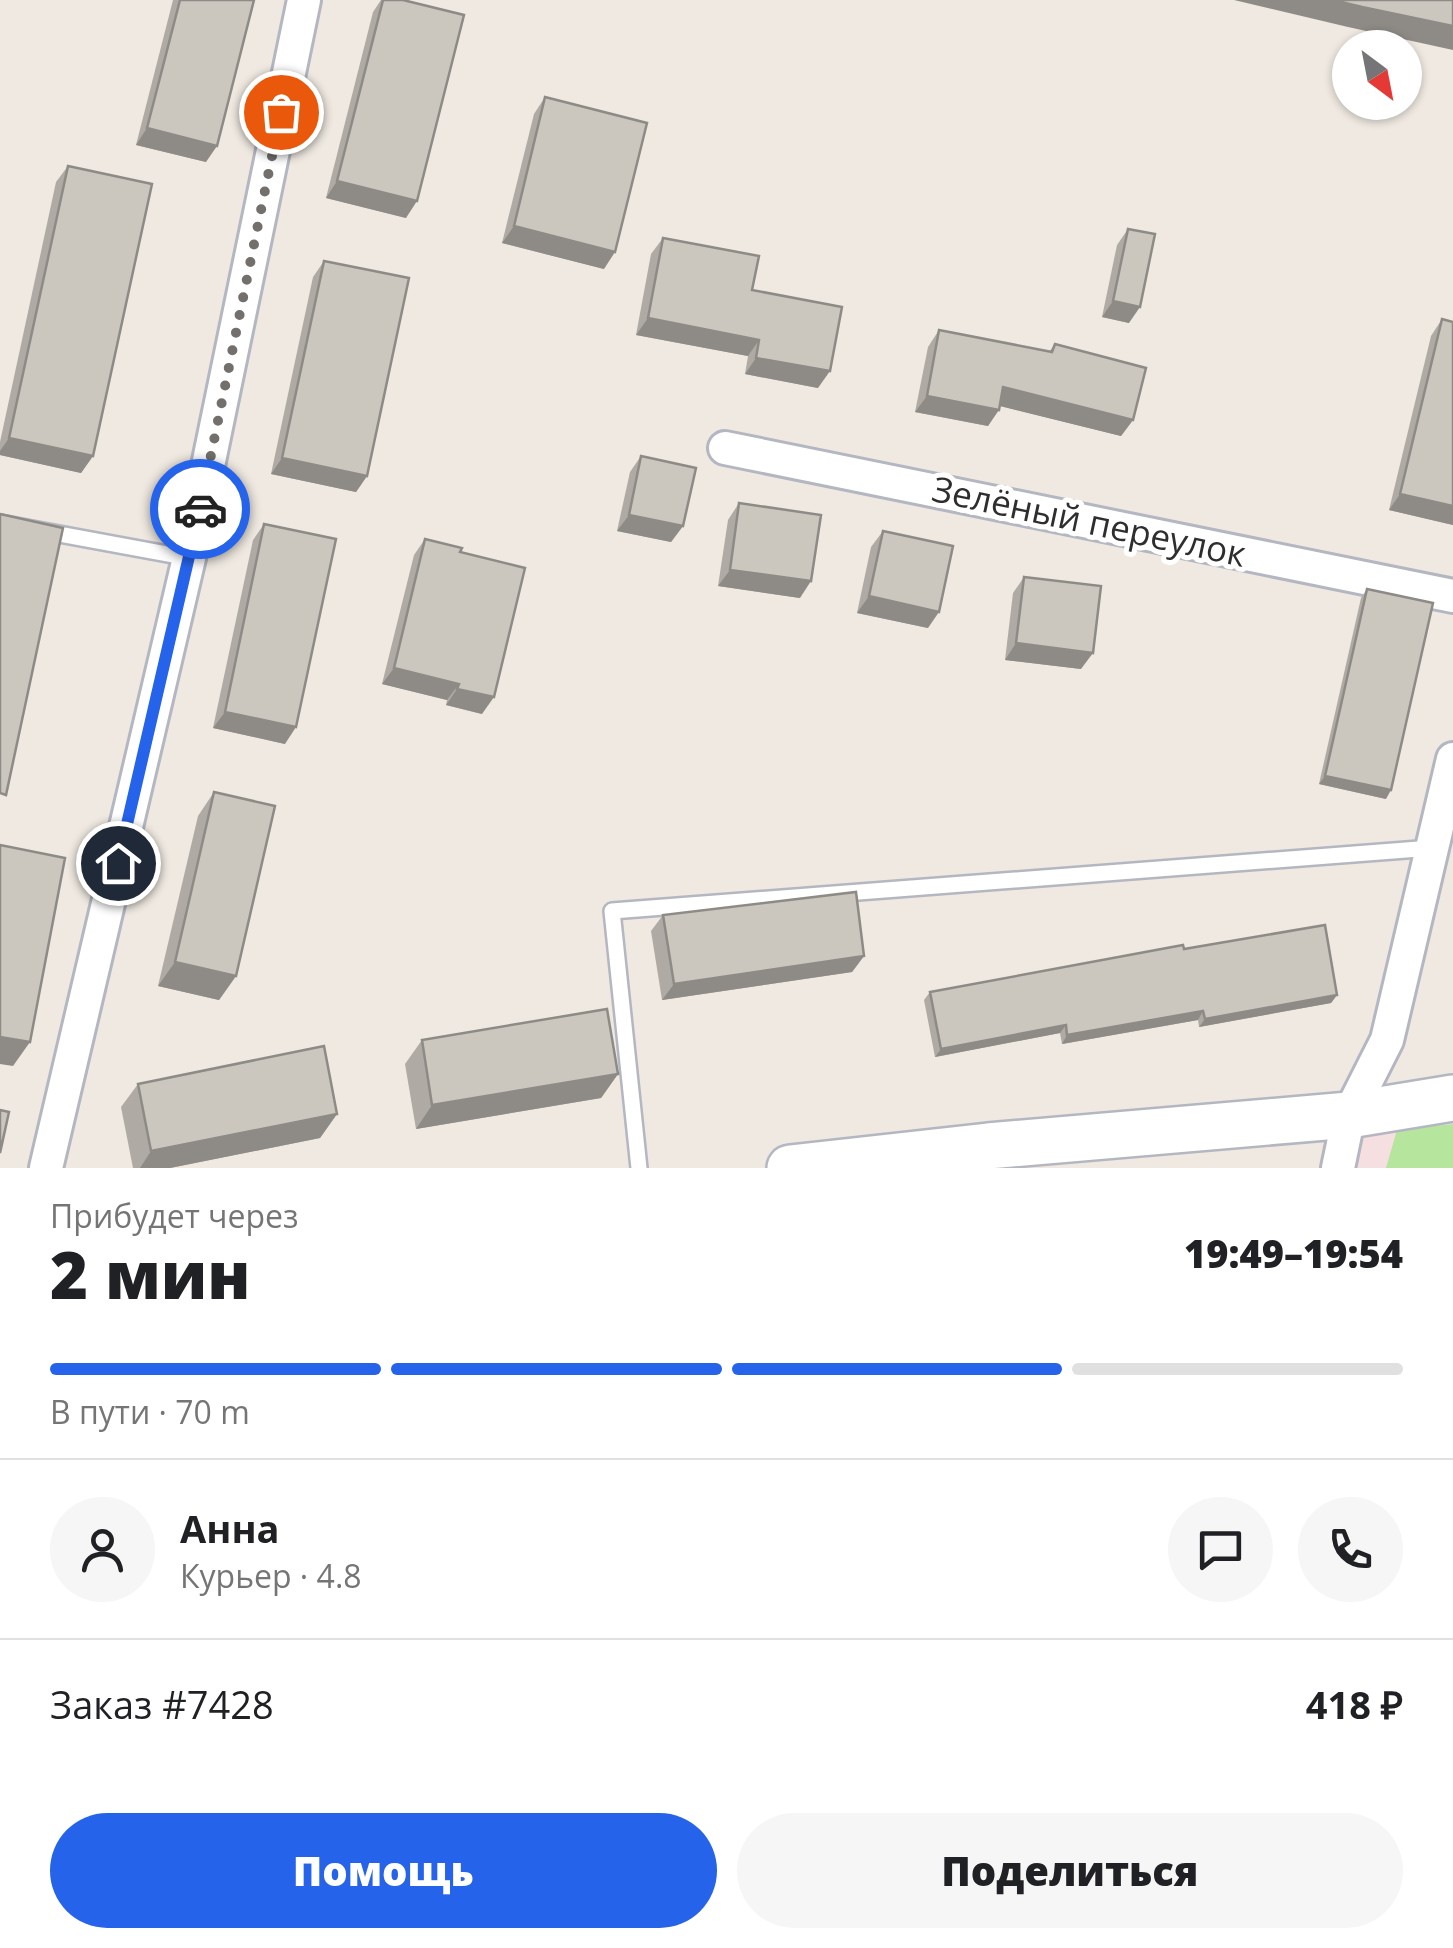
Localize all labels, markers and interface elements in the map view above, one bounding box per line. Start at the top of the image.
north arrow [1332,30,1422,120]
map controls [1332,30,1422,120]
pin [239,70,324,155]
icon: bag [254,85,309,140]
courier [150,459,250,559]
street label: Зелёный переулок [928,464,1250,577]
icon: car [173,482,228,537]
pin [76,821,161,906]
icon: home [91,836,146,891]
text: Прибудет через [50,1194,298,1237]
text: 19:49–19:54 [1184,1227,1403,1279]
text: 2 мин [50,1230,251,1318]
text: В пути · 70 m [50,1390,250,1433]
button: person [50,1497,155,1602]
button: chat [1168,1497,1273,1602]
button: phone [1298,1497,1403,1602]
text: Анна [180,1502,280,1554]
text: Курьер · 4.8 [180,1554,362,1597]
text: Заказ #7428 [50,1678,274,1730]
text: 418 ₽ [1306,1678,1403,1730]
button: Помощь [50,1813,717,1928]
button: Поделиться [737,1813,1403,1928]

